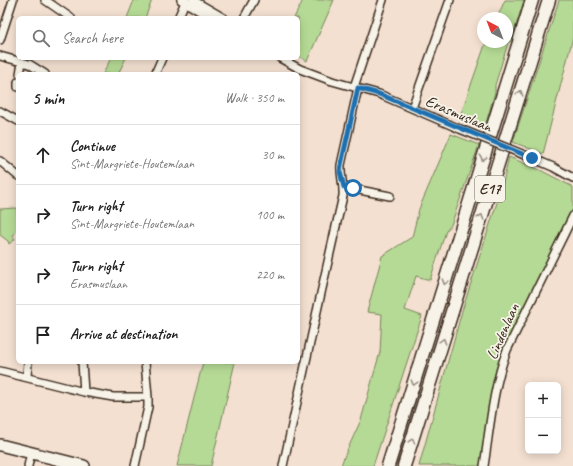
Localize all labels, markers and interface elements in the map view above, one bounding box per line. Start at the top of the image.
north arrow [477,12,513,48]
search box [16,16,300,60]
icon: search [30,27,52,49]
text: Search here [62,29,123,48]
text: 5 min [32,88,64,109]
text: Walk · 350 m [225,90,284,106]
one-way arrow [515,90,524,97]
street label: Erasmuslaan [422,91,496,137]
text: Continue [70,137,115,156]
icon: ahead [32,144,54,166]
text: 30 m [262,147,284,163]
route end [523,149,541,167]
one-way arrow [479,154,488,161]
text: Sint-Margriete-Houtemlaan [70,156,194,172]
road number: E17 [475,176,505,202]
route start [344,179,362,197]
text: Turn right [70,197,123,216]
icon: right [32,204,54,226]
text: 100 m [256,207,284,223]
one-way arrow [477,214,485,221]
text: Sint-Margriete-Houtemlaan [70,216,194,232]
text: Turn right [70,257,123,276]
icon: right [32,264,54,286]
text: 220 m [256,267,284,283]
text: Erasmuslaan [70,276,127,292]
one-way arrow [441,278,450,285]
street label: Lindenlaan [482,300,524,363]
icon: arrive [32,324,54,346]
text: Arrive at destination [70,325,177,344]
one-way arrow [438,338,447,345]
one-way arrow [410,380,419,387]
map controls [525,382,561,454]
button: + [525,382,561,418]
button: − [525,418,561,454]
one-way arrow [407,437,416,444]

